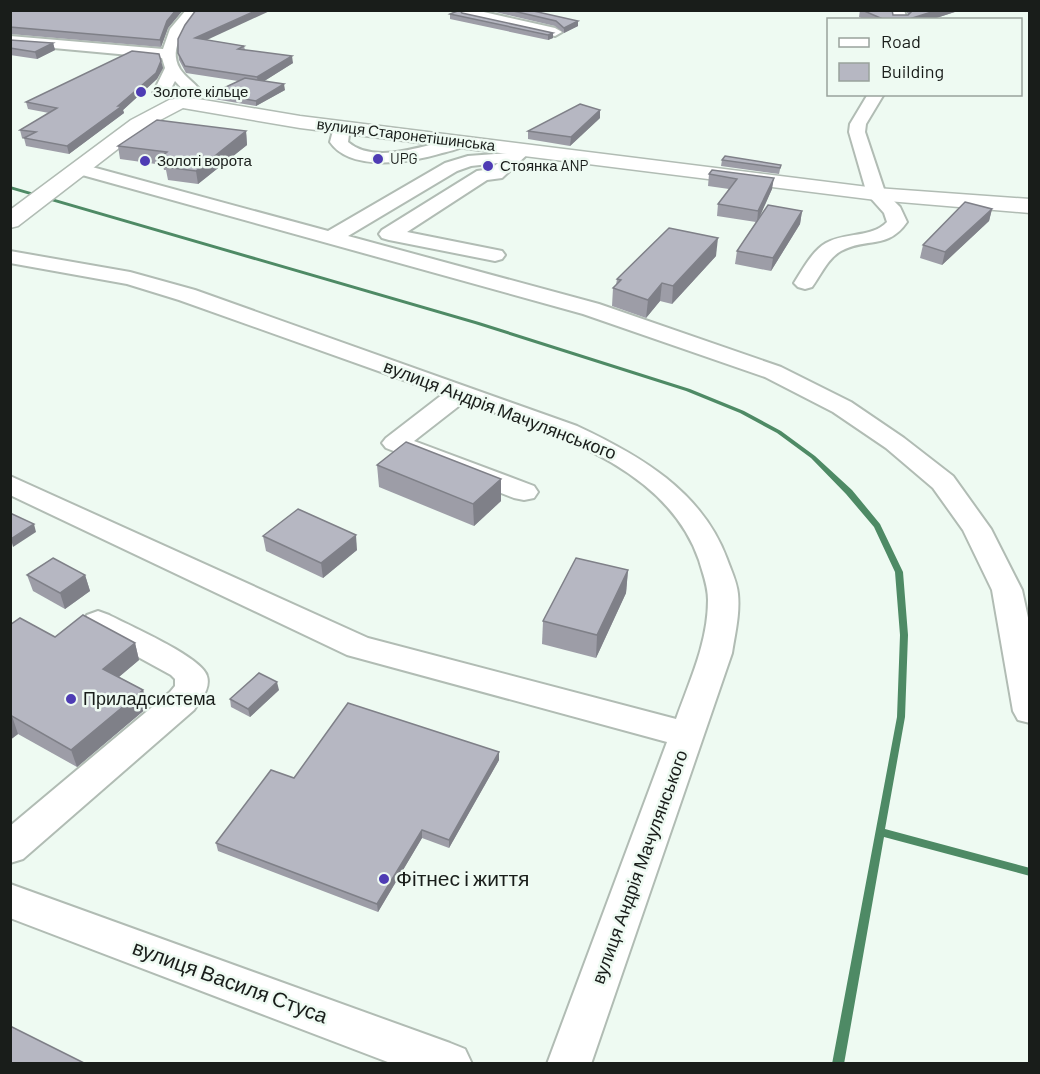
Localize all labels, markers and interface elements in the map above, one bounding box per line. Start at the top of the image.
legend [827,18,1022,96]
text: Road [881,30,921,52]
text: Building [881,60,944,82]
place label: Золоте кільце [153,82,248,100]
marker: Золоте кільце [134,85,148,99]
street label: вулиця Старонетішинська [316,114,497,154]
place label: UPG [390,149,418,167]
place label: Золоті ворота [157,151,252,169]
marker: UPG [371,152,385,166]
marker: Золоті ворота [138,154,152,168]
place label: Стоянка ANP [500,156,589,174]
marker: Стоянка ANP [481,159,495,173]
street label: вулиця Андрія Мачулянського [381,354,620,464]
place label: Приладсистема [83,687,217,709]
marker: Приладсистема [64,692,78,706]
street label: вулиця Андрія Мачулянського [586,747,692,987]
place label: Фітнес і життя [396,865,529,890]
marker: Фітнес і життя [377,872,391,886]
street label: вулиця Василя Стуса [130,934,332,1028]

